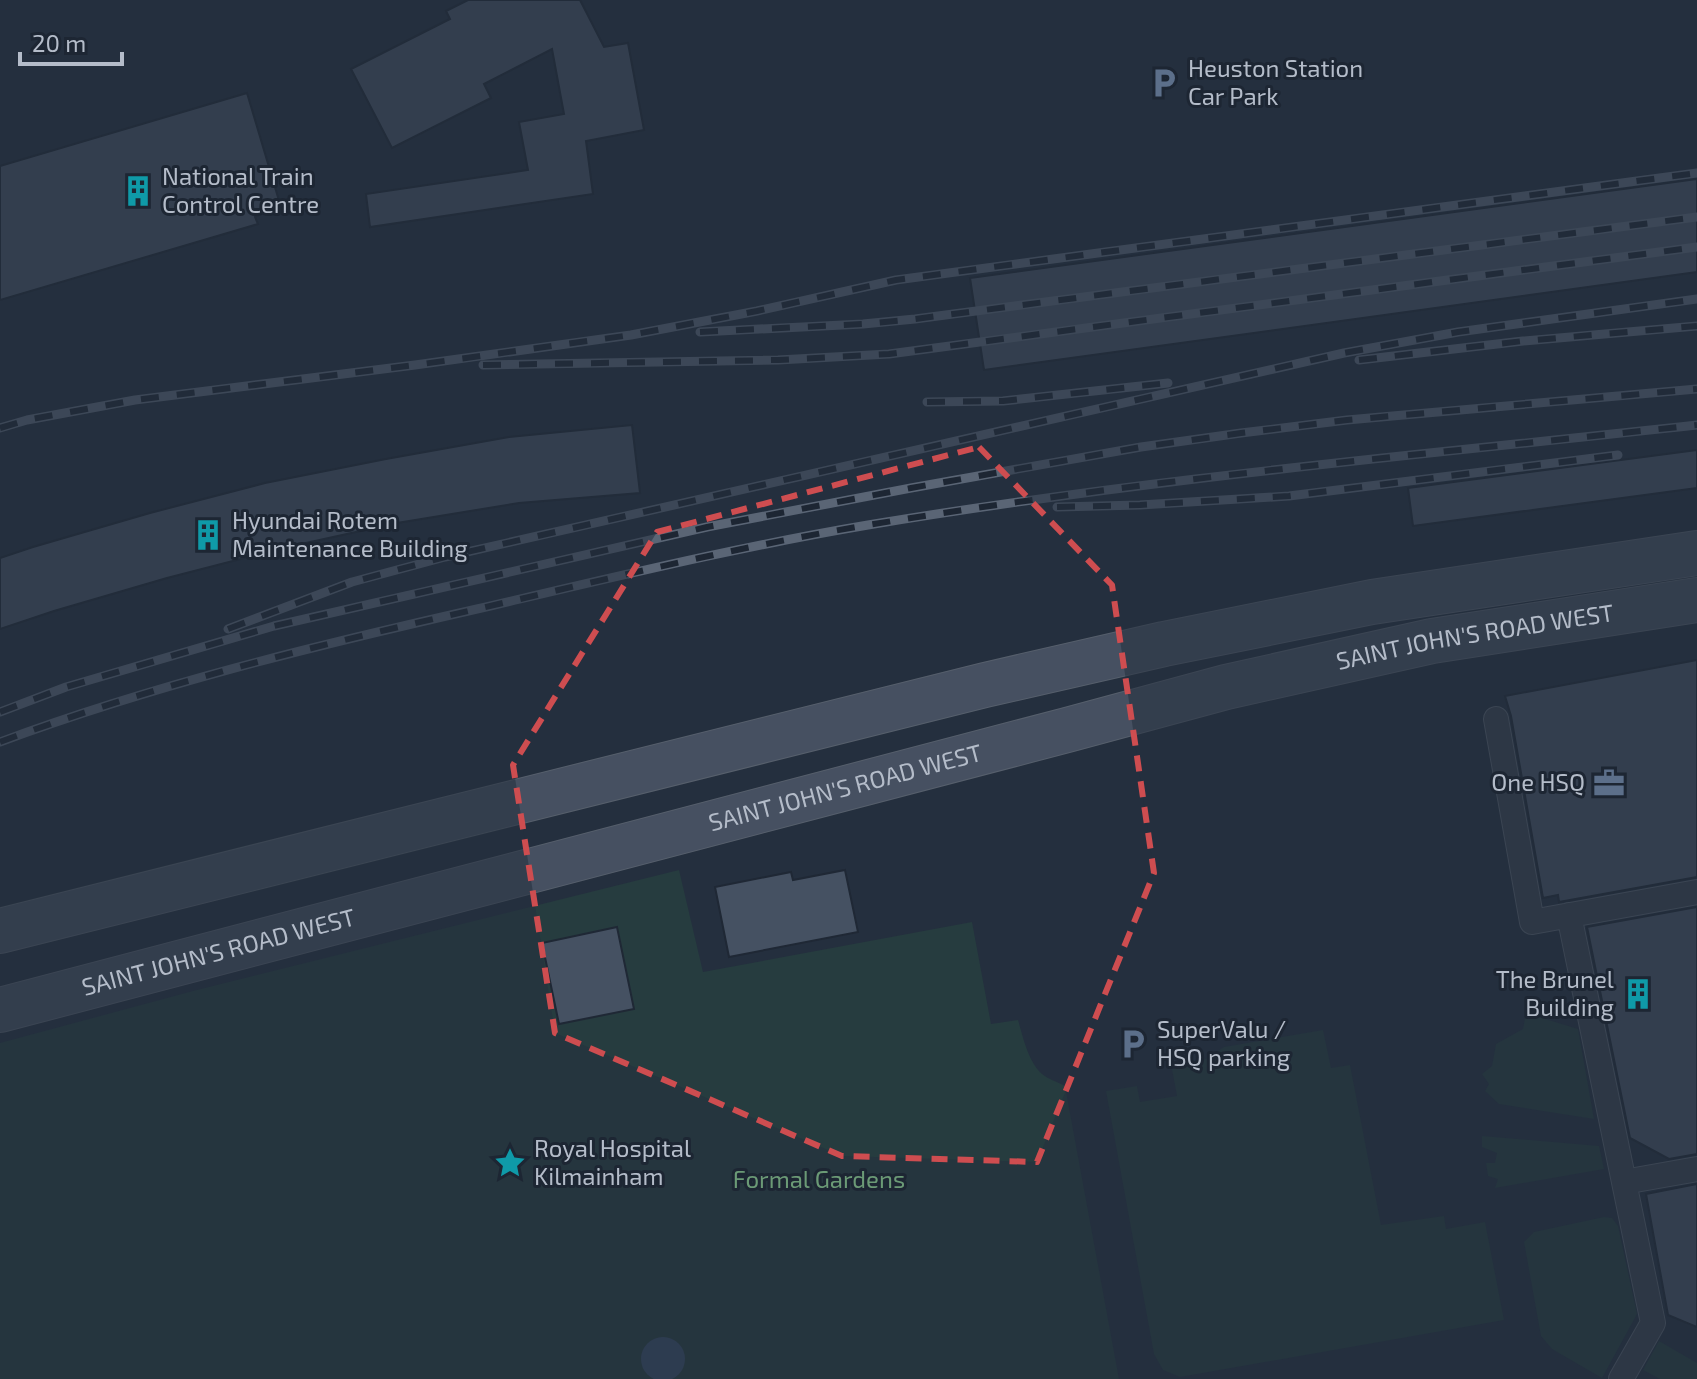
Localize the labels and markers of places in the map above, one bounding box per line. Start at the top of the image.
place label: Heuston Station Car Park [1188,53,1363,110]
parking icon: Heuston Station Car Park [1147,66,1181,100]
place label: National Train Control Centre [162,161,319,218]
building icon: National Train Control Centre [121,174,155,208]
place label: Hyundai Rotem Maintenance Building [232,505,468,562]
building icon: Hyundai Rotem Maintenance Building [191,518,225,552]
office icon: One HSQ [1592,766,1626,800]
place label: One HSQ [1491,767,1585,796]
place label: The Brunel Building [1496,964,1614,1021]
building icon: The Brunel Building [1621,977,1655,1011]
place label: SuperValu / HSQ parking [1157,1014,1290,1071]
parking icon: SuperValu / HSQ parking [1116,1027,1150,1061]
place label: Royal Hospital Kilmainham [534,1133,691,1190]
place icon: Royal Hospital Kilmainham [493,1146,527,1180]

